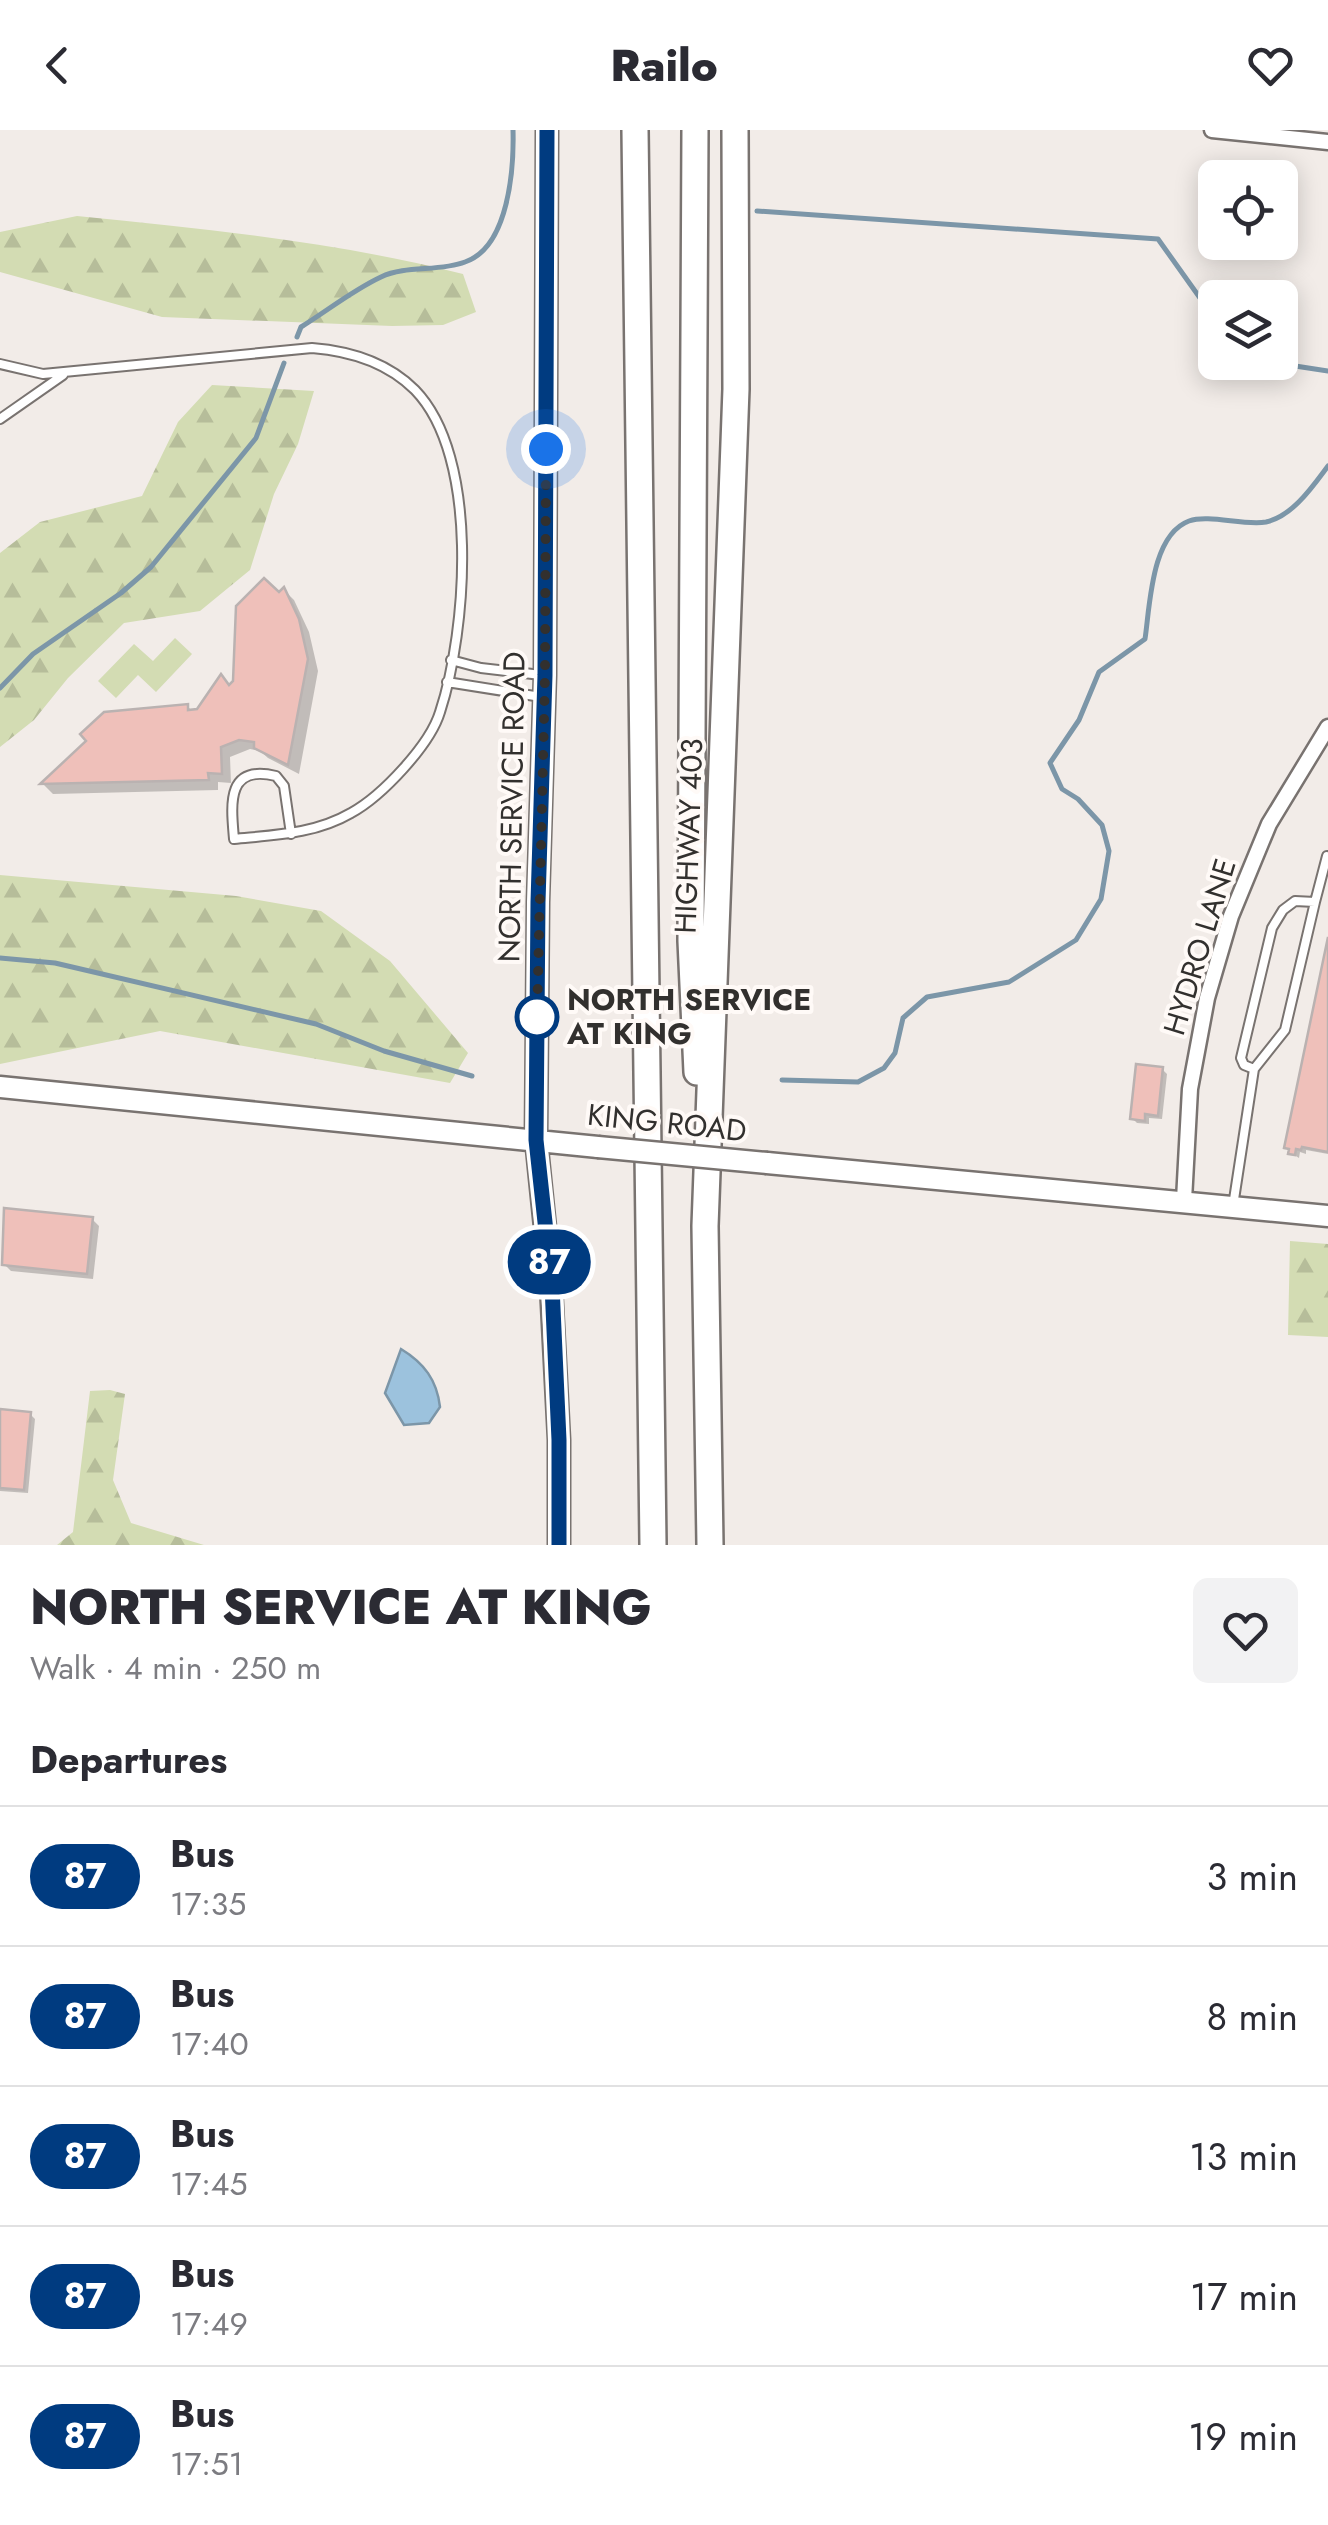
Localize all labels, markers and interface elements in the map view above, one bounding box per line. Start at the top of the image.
text: Railo [610,33,718,98]
icon: back [30,38,85,93]
icon: heart [1243,38,1298,93]
map controls [1198,160,1298,380]
button: locate [1198,160,1298,260]
button: layers [1198,280,1298,380]
your location [521,424,571,474]
street label: NORTH SERVICE ROAD [487,651,536,963]
street label: HIGHWAY 403 [664,737,713,934]
street label: HYDRO LANE [1152,853,1247,1040]
place label: NORTH SERVICE AT KING [566,978,811,1055]
marker: NORTH SERVICE AT KING [516,996,558,1038]
street label: KING ROAD [585,1093,749,1152]
line badge: 87 [504,1230,594,1294]
text: 87 [528,1237,570,1287]
text: NORTH SERVICE AT KING [30,1573,651,1642]
button: heart [1193,1578,1298,1683]
text: Walk · 4 min · 250 m [30,1645,321,1691]
text: Departures [30,1732,227,1787]
text: Bus [170,1826,234,1881]
text: 3 min [1206,1849,1298,1904]
text: 87 [64,1851,106,1901]
text: 17:35 [170,1881,246,1927]
text: Bus [170,1966,234,2021]
text: 8 min [1206,1989,1298,2044]
text: 87 [64,1991,106,2041]
text: 17:40 [170,2021,249,2067]
text: Bus [170,2106,234,2161]
text: 13 min [1189,2129,1298,2184]
text: 87 [64,2131,106,2181]
text: 17:45 [170,2161,248,2207]
text: Bus [170,2246,234,2301]
text: 17 min [1190,2269,1298,2324]
text: 87 [64,2271,106,2321]
text: 17:49 [170,2301,248,2347]
text: Bus [170,2386,234,2441]
text: 19 min [1188,2409,1298,2464]
text: 87 [64,2411,106,2461]
text: 17:51 [170,2441,243,2487]

